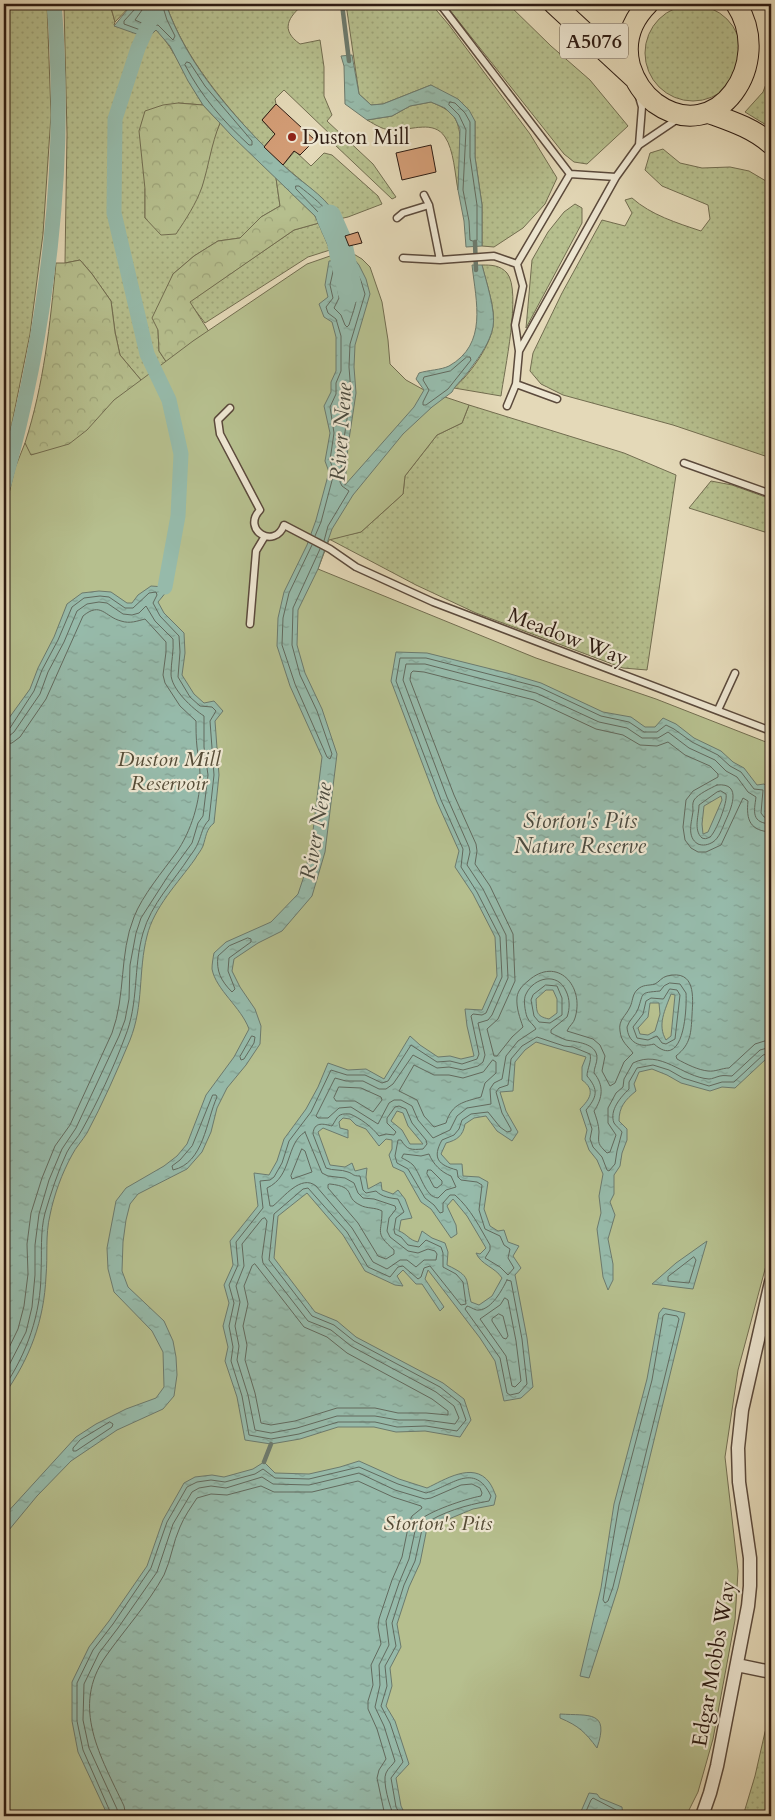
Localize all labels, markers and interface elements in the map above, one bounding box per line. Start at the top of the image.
road number: A5076 [560,23,628,58]
place label: Duston Mill [302,123,410,152]
marker: Duston Mill [286,131,298,143]
water label: River Nene [323,381,359,482]
street label: Meadow Way [504,601,632,673]
park label: Duston Mill Reservoir [118,745,222,798]
water label: River Nene [293,779,339,882]
water label: Storton's Pits Nature Reserve [514,806,647,861]
park label: Storton's Pits [383,1509,493,1538]
street label: Edgar Mobbs Way [685,1579,743,1749]

